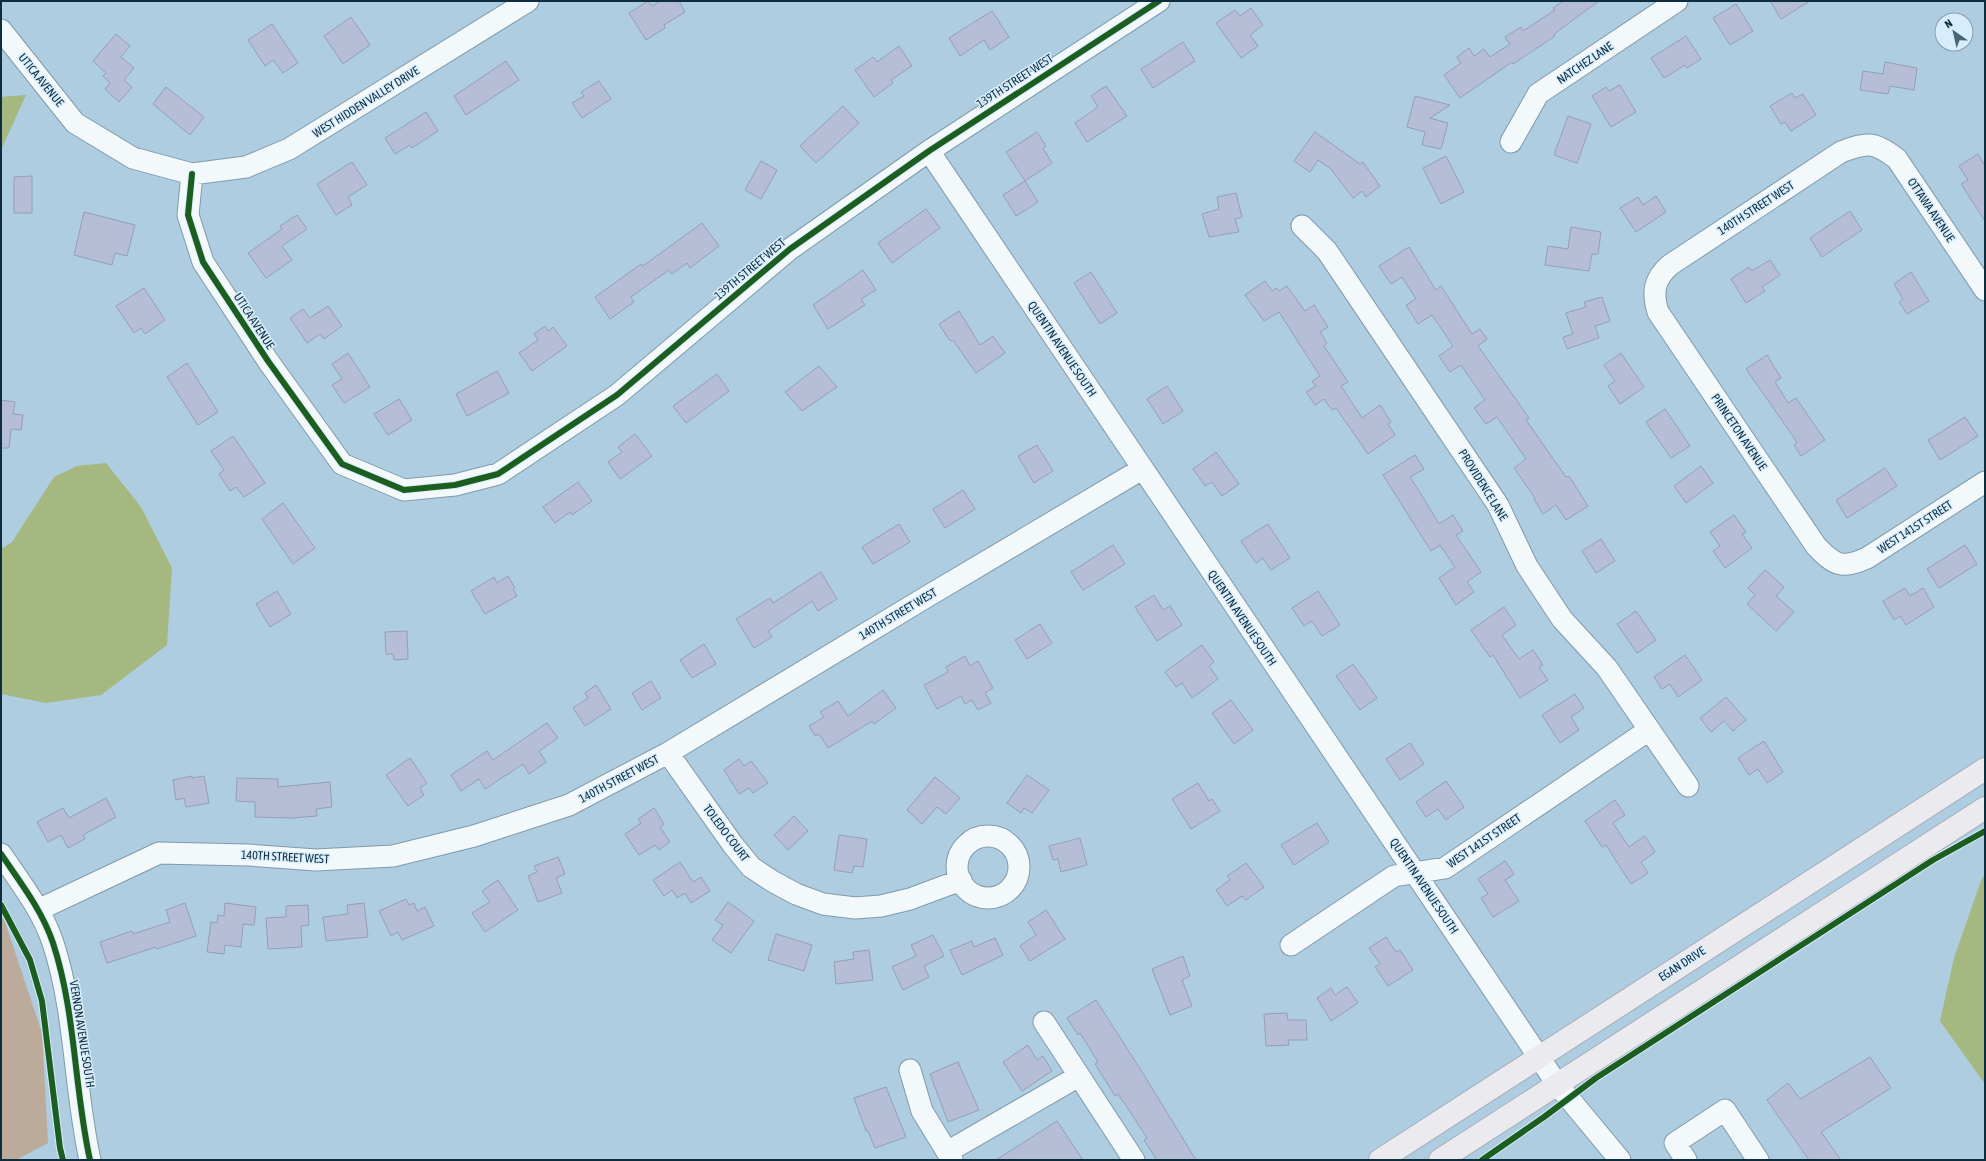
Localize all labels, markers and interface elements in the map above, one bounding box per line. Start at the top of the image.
north arrow [1934,12,1974,52]
text: N [1942,17,1954,31]
street label: NATCHEZ LANE [1554,39,1616,87]
street label: UTICA AVENUE [15,51,67,109]
street label: 139TH STREET WEST [974,51,1056,111]
street label: WEST HIDDEN VALLEY DRIVE [310,64,422,140]
street label: OTTAWA AVENUE [1904,175,1958,245]
street label: 140TH STREET WEST [1715,178,1797,238]
street label: 139TH STREET WEST [712,235,789,303]
street label: UTICA AVENUE [231,290,277,352]
street label: QUENTIN AVENUE SOUTH [1025,299,1099,399]
street label: PRINCETON AVENUE [1708,391,1770,473]
street label: PROVIDENCE LANE [1456,447,1510,523]
street label: WEST 141ST STREET [1875,497,1956,556]
street label: QUENTIN AVENUE SOUTH [1205,568,1279,668]
street label: 140TH STREET WEST [857,585,940,643]
street label: 140TH STREET WEST [577,752,662,806]
street label: TOLEDO COURT [700,802,752,865]
street label: WEST 141ST STREET [1444,811,1524,871]
street label: QUENTIN AVENUE SOUTH [1387,836,1461,936]
street label: 140TH STREET WEST [241,848,330,866]
street label: EGAN DRIVE [1656,944,1708,984]
street label: VERNON AVENUE SOUTH [67,979,97,1089]

